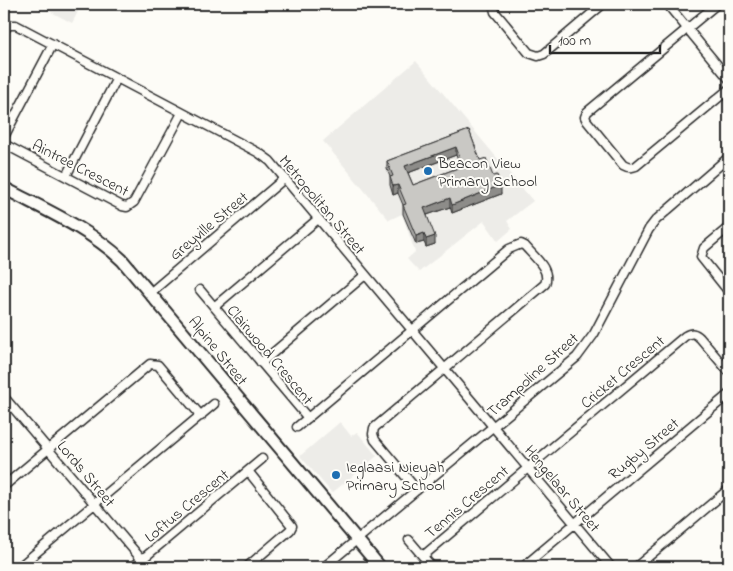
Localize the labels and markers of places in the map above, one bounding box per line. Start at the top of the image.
place label: Beacon View Primary School [437,152,537,194]
marker: Beacon View Primary School [422,165,434,177]
place label: Ieglaasi Nieyah Primary School [346,456,445,498]
marker: Ieglaasi Nieyah Primary School [330,469,342,481]

